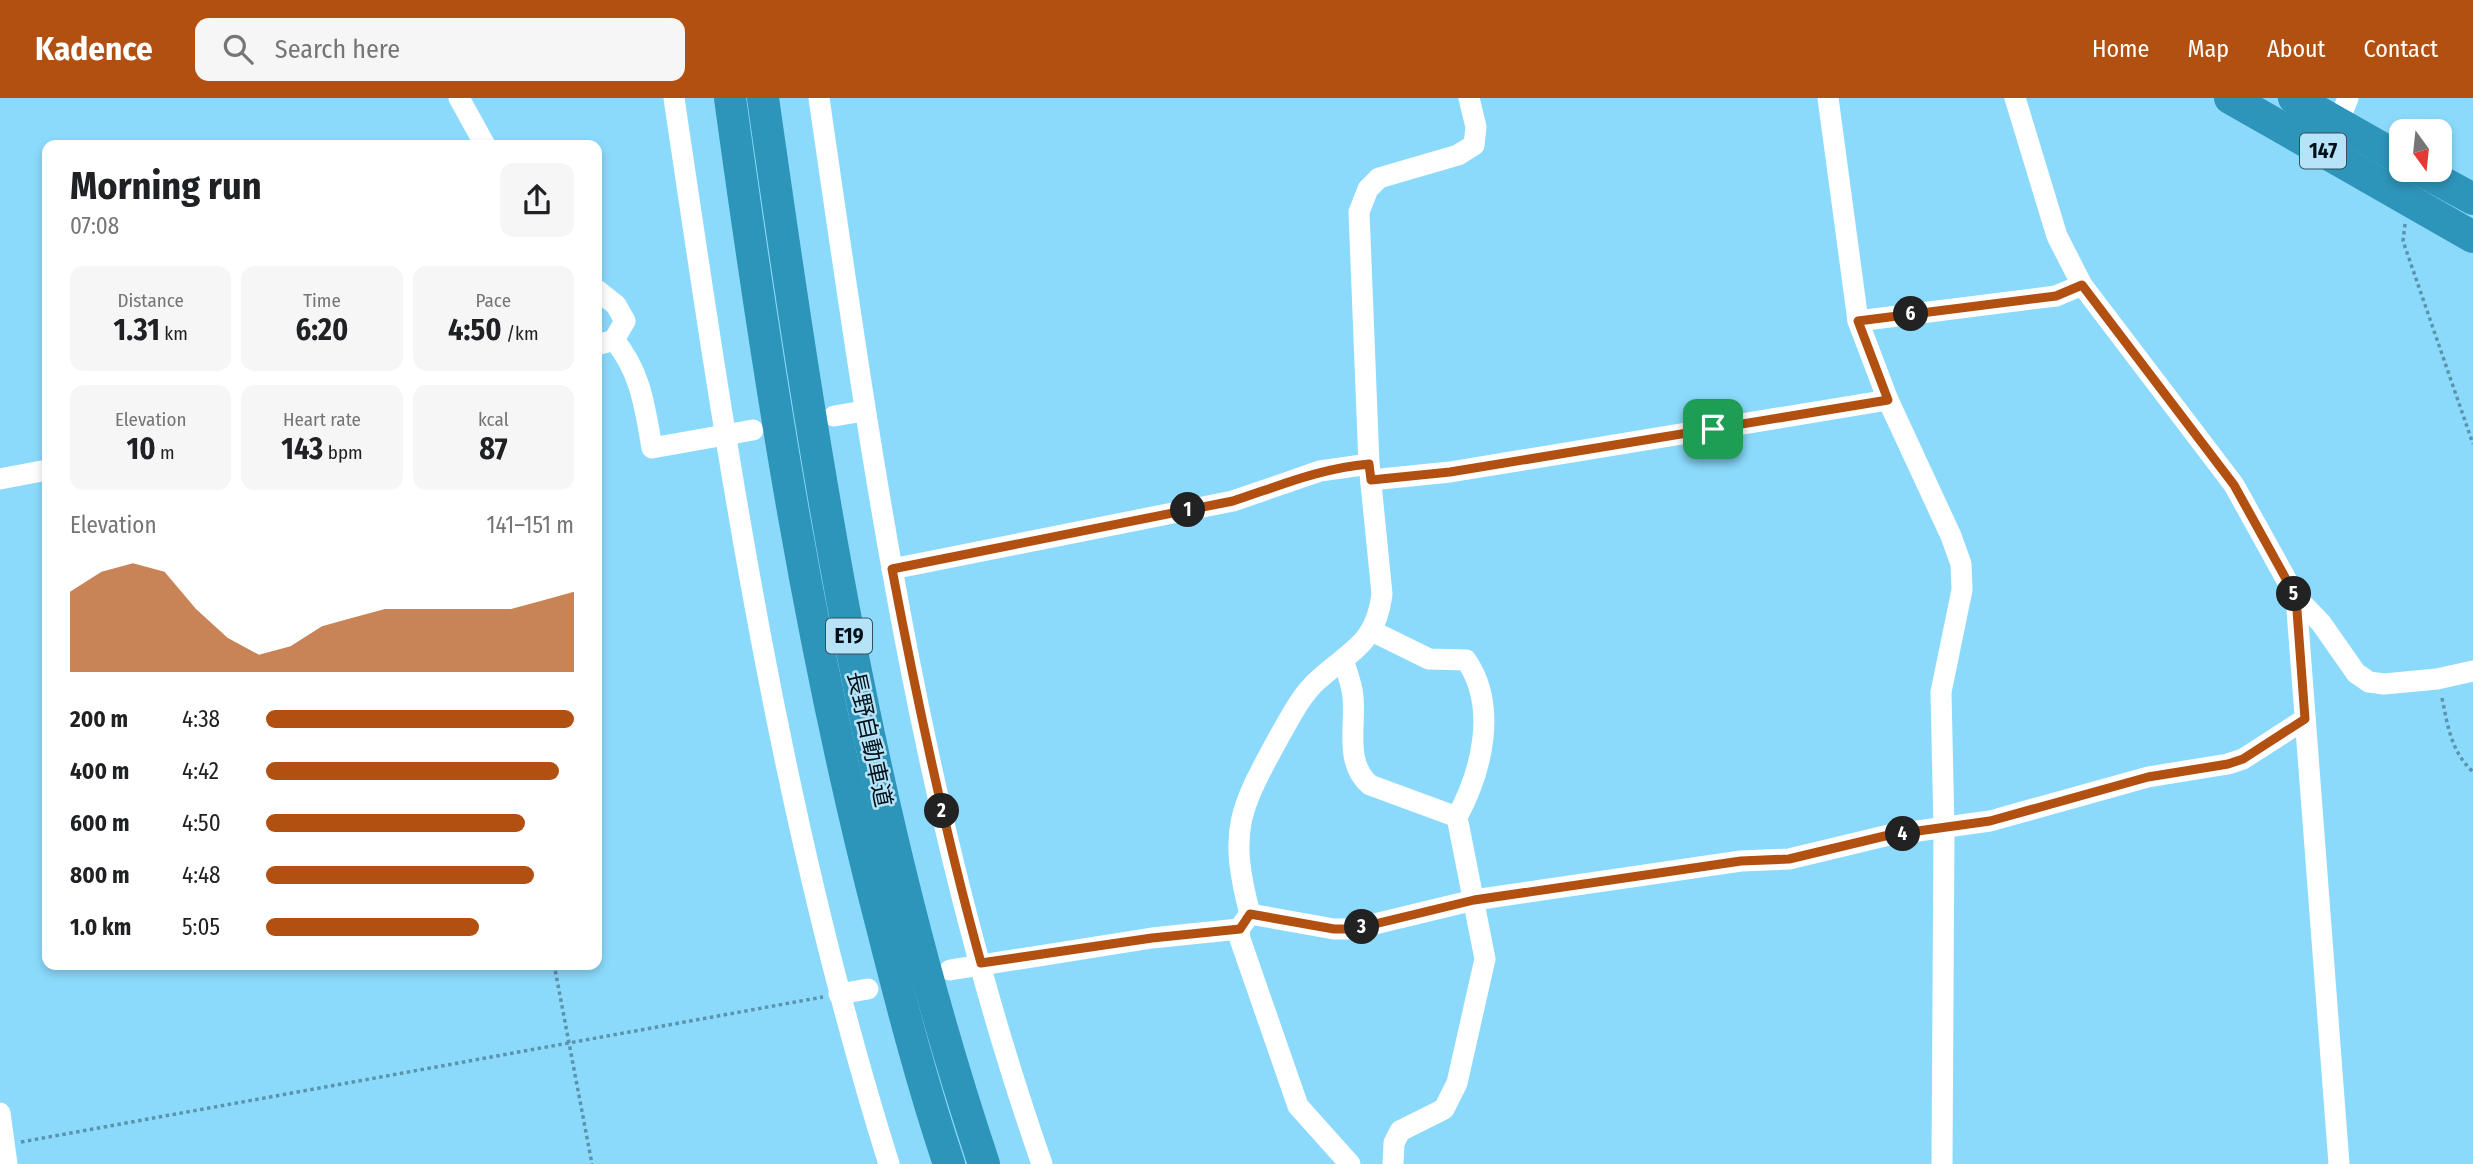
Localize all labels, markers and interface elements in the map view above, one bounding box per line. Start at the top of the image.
search box [195,18,685,81]
text: Kadence [35,29,153,69]
icon: search [219,30,257,68]
text: Search here [275,34,400,65]
text: Home [2092,35,2149,63]
text: Map [2187,35,2229,63]
text: About [2267,35,2325,63]
text: Contact [2363,35,2438,63]
north arrow [2389,119,2452,182]
map controls [2389,119,2452,182]
road number: 147 [2300,134,2346,168]
text: Morning run [70,163,262,209]
button: share [500,163,574,237]
text: 07:08 [70,212,119,240]
text: Distance [117,289,184,312]
text: Time [303,289,341,312]
text: Pace [476,289,511,312]
pin: 6 [1894,296,1928,332]
text: 6 [1906,302,1915,325]
text: 1.31 [114,312,160,348]
text: 6:20 [296,312,348,348]
text: 4:50 [448,312,502,348]
text: km [160,322,188,345]
text: /km [502,322,539,345]
pin [1683,399,1743,459]
text: Elevation [115,408,186,431]
text: Heart rate [283,408,361,431]
text: kcal [478,408,509,431]
icon: arrive [1694,410,1732,448]
text: 10 [127,431,156,467]
text: 143 [281,431,323,467]
text: 87 [479,431,507,467]
text: m [156,441,175,464]
text: bpm [323,441,363,464]
pin: 1 [1170,492,1206,528]
text: 1 [1183,498,1192,521]
text: Elevation [70,511,157,539]
text: 141–151 m [486,511,574,539]
pin: 5 [2276,576,2312,612]
text: 5 [2289,582,2298,605]
road number: E19 [826,618,872,654]
street label: 長野自動車道 [842,669,898,809]
text: 200 m [70,705,128,733]
text: 4:38 [182,705,220,733]
text: 400 m [70,757,129,785]
text: 4:42 [182,757,219,785]
pin: 2 [925,794,960,828]
text: 2 [937,799,946,822]
text: 600 m [70,809,129,837]
text: 4:50 [182,809,221,837]
pin: 4 [1885,816,1920,852]
text: 4 [1898,822,1907,845]
text: 800 m [70,861,130,889]
text: 4:48 [182,861,221,889]
pin: 3 [1344,910,1380,944]
text: 1.0 km [70,913,131,941]
text: 5:05 [182,913,220,941]
text: 3 [1357,915,1366,938]

